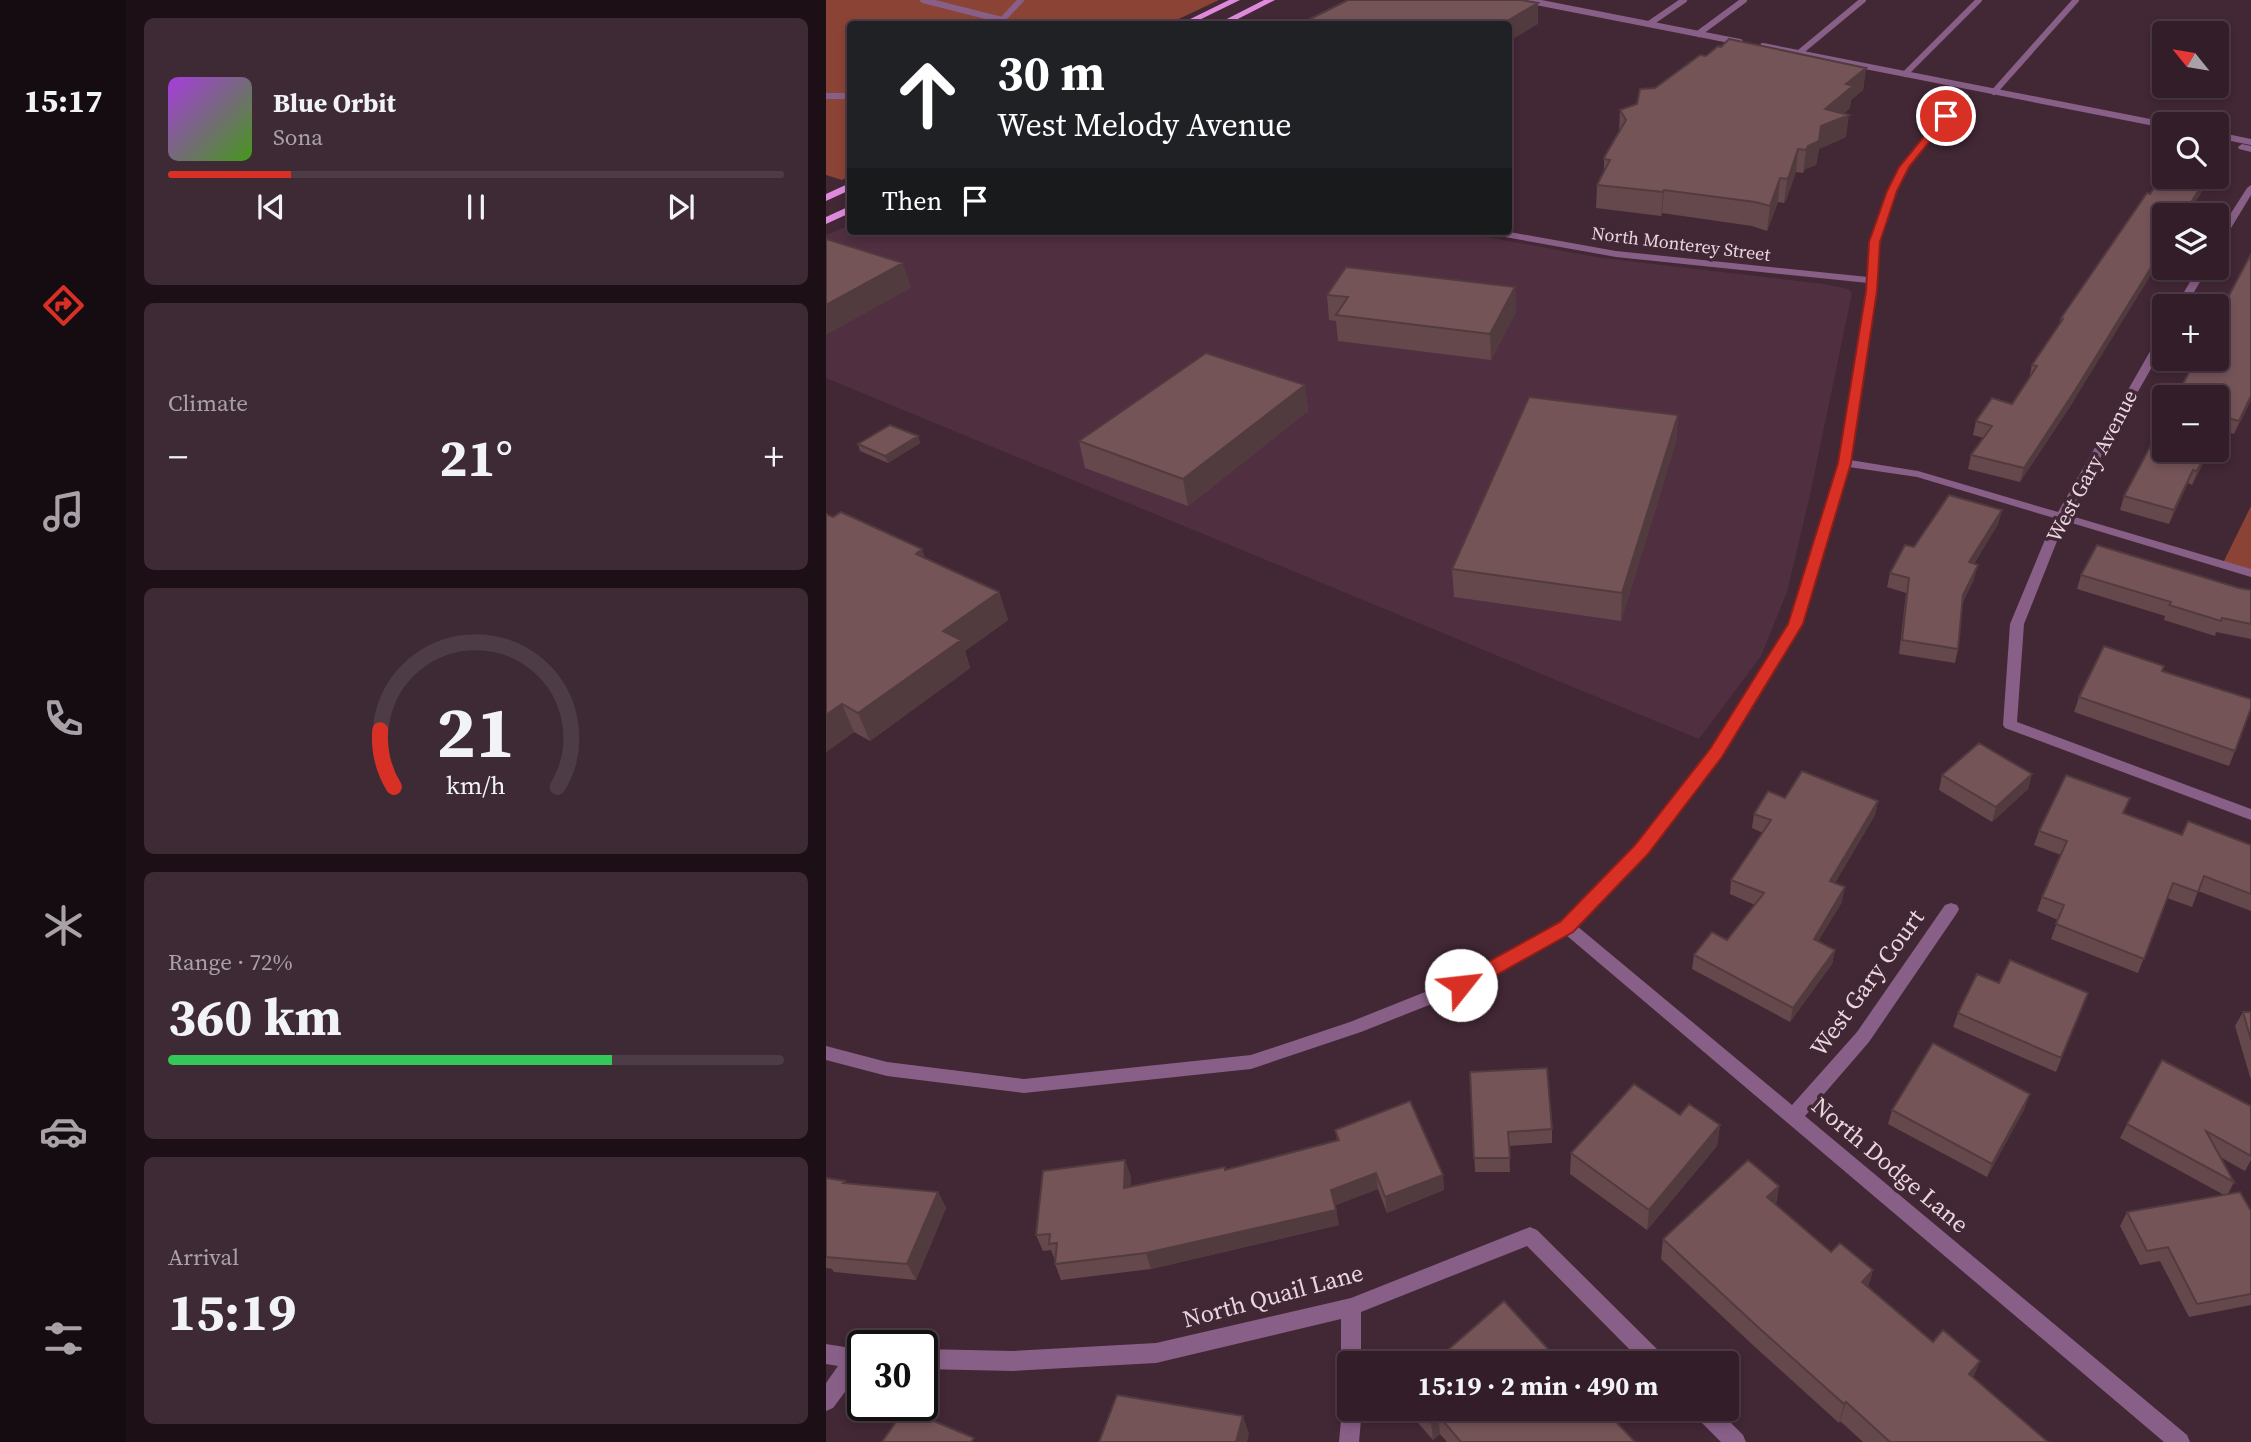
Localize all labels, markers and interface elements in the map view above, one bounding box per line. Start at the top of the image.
north arrow [2152,21,2230,98]
map controls [2152,21,2229,462]
text: 30 m [997,39,1105,106]
icon: ahead [882,49,973,140]
text: 15:17 [24,79,102,123]
text: Blue Orbit [273,85,396,121]
pin [1916,86,1976,146]
icon: arrive [1927,97,1965,135]
text: West Melody Avenue [997,103,1292,147]
button: search [2152,112,2229,189]
text: Sona [273,121,323,153]
icon: arrive [956,182,994,220]
text: Then [882,183,942,219]
icon: previous [252,188,290,226]
icon: pause [457,188,495,226]
icon: next [662,188,700,226]
button: layers [2152,203,2229,280]
street label: North Monterey Street [1590,220,1772,267]
icon: directions [39,281,88,330]
button: + [2152,294,2229,371]
street label: West Gary Avenue [2039,384,2144,547]
button: − [2152,385,2229,462]
text: Climate [168,387,248,419]
text: 21° [439,422,513,493]
text: − [168,431,188,483]
text: + [764,431,784,483]
icon: music [39,487,88,536]
text: 21 [437,682,515,781]
icon: phone [39,694,88,743]
text: km/h [446,768,506,802]
icon: climate [39,901,88,950]
street label: West Gary Court [1802,902,1931,1063]
text: Range · 72% [168,946,293,978]
position arrow [1424,948,1498,1022]
text: 360 km [168,981,342,1052]
street label: North Dodge Lane [1805,1089,1976,1240]
icon: car [39,1107,88,1156]
text: Arrival [168,1241,239,1273]
street label: North Quail Lane [1179,1256,1367,1335]
text: 15:19 [168,1276,296,1347]
icon: filters [39,1314,88,1363]
speed limit sign: 30 [847,1330,938,1421]
text: 15:19 · 2 min · 490 m [1418,1368,1658,1404]

